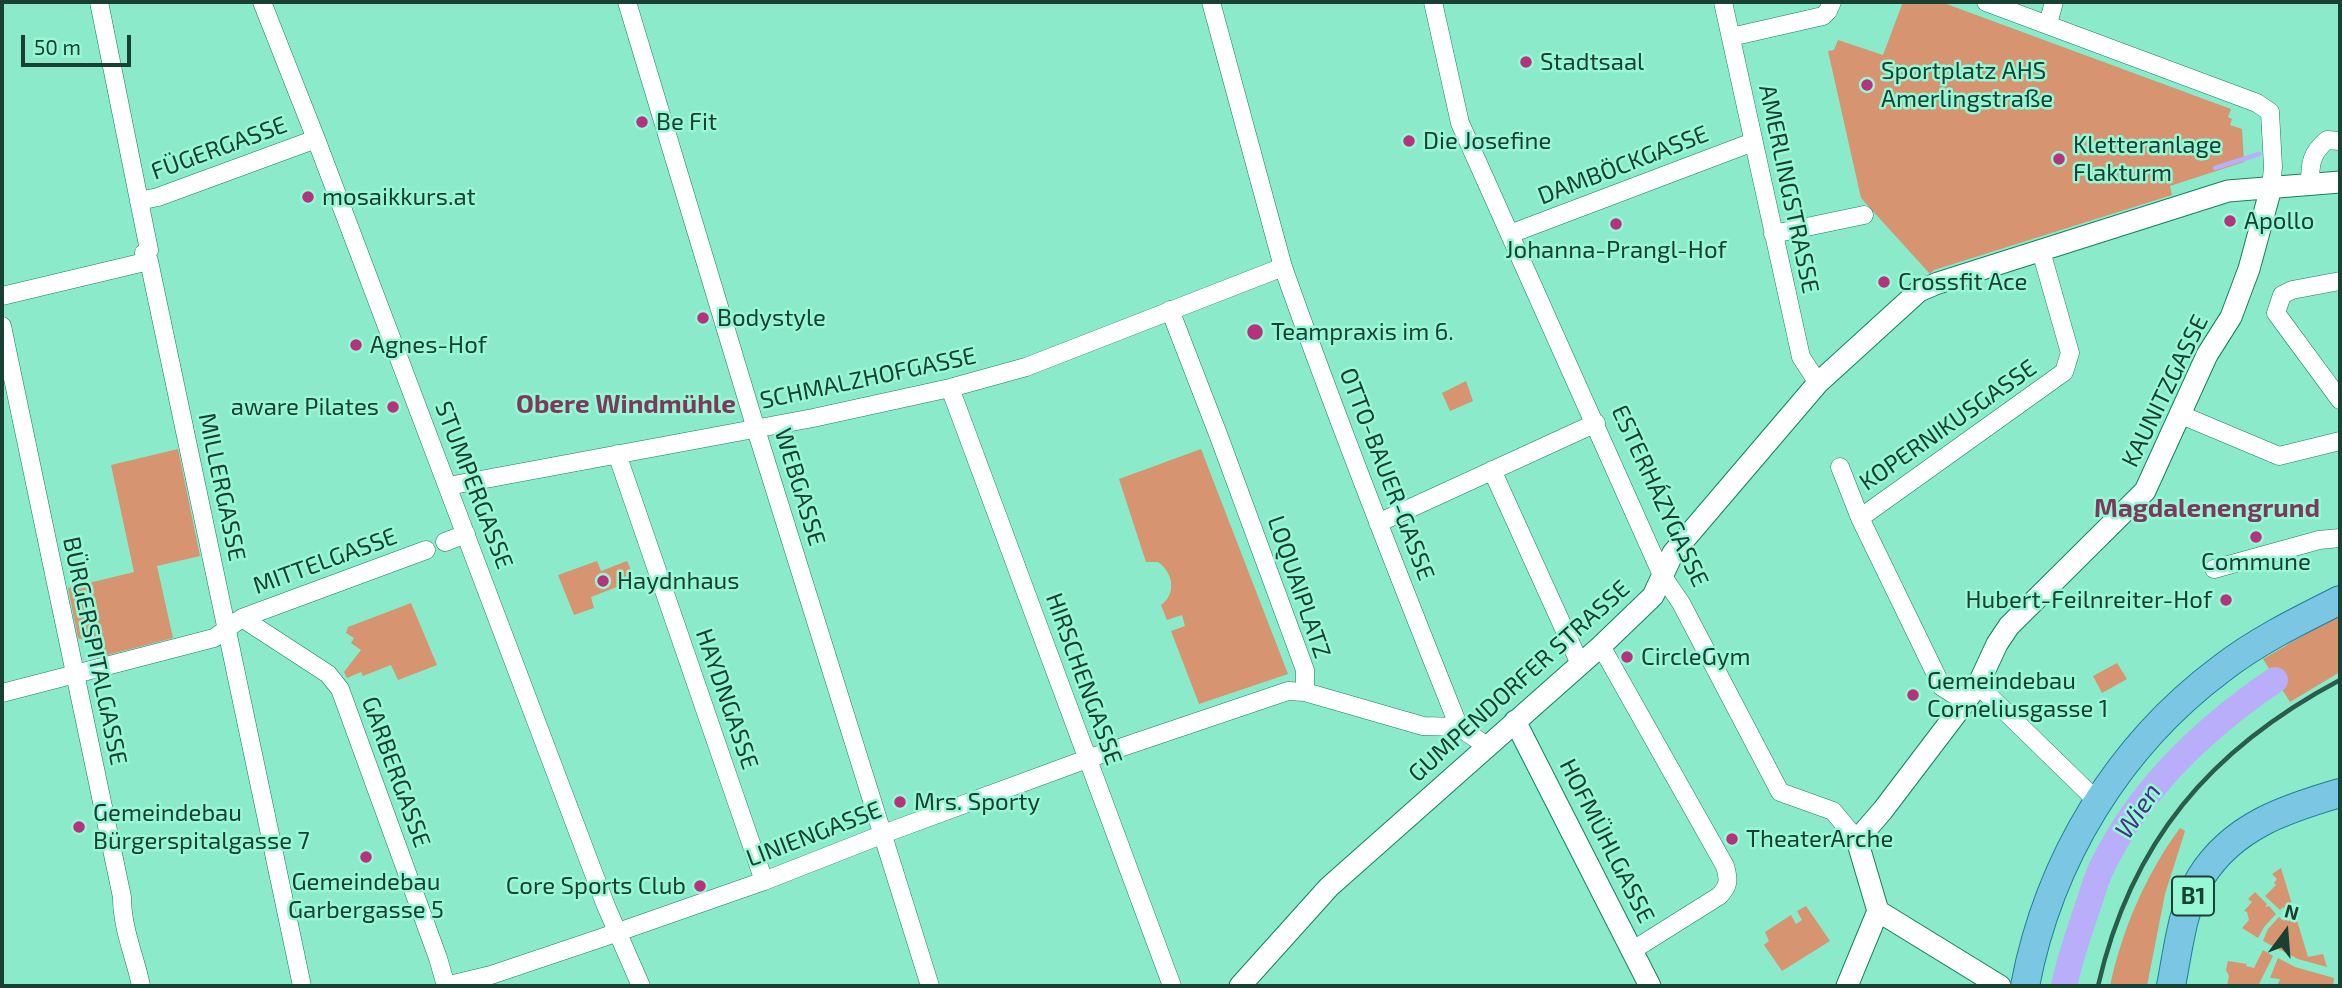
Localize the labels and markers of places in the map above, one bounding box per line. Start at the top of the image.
place label: Stadtsaal [1540,48,1644,76]
marker: Stadtsaal [1518,54,1534,70]
place label: Sportplatz AHS Amerlingstraße [1881,57,2053,113]
marker: Sportplatz AHS Amerlingstraße [1859,77,1875,93]
place label: Be Fit [656,108,717,136]
marker: Be Fit [634,114,650,130]
place label: Die Josefine [1423,127,1551,155]
place label: Kletteranlage Flakturm [2073,131,2222,187]
marker: Die Josefine [1401,133,1417,149]
marker: Kletteranlage Flakturm [2051,151,2067,167]
place label: mosaikkurs.at [322,183,476,211]
marker: mosaikkurs.at [300,189,316,205]
place label: Apollo [2244,207,2314,235]
marker: Apollo [2222,213,2238,229]
marker: Johanna-Prangl-Hof [1608,216,1624,232]
place label: Johanna-Prangl-Hof [1505,236,1727,264]
place label: Crossfit Ace [1898,268,2027,296]
marker: Crossfit Ace [1876,274,1892,290]
place label: Bodystyle [717,304,826,332]
marker: Bodystyle [695,310,711,326]
place label: Teampraxis im 6. [1271,318,1454,346]
marker: Teampraxis im 6. [1245,322,1265,342]
place label: Agnes-Hof [370,331,487,359]
marker: Agnes-Hof [348,337,364,353]
place label: aware Pilates [231,393,379,421]
marker: aware Pilates [385,399,401,415]
marker: Commune [2248,529,2264,545]
place label: Commune [2201,548,2311,576]
place label: Haydnhaus [617,567,739,595]
marker: Haydnhaus [595,573,611,589]
place label: Hubert-Feilnreiter-Hof [1966,586,2212,614]
marker: Hubert-Feilnreiter-Hof [2218,592,2234,608]
place label: CircleGym [1641,643,1750,671]
marker: CircleGym [1619,649,1635,665]
place label: Gemeindebau Corneliusgasse 1 [1927,667,2108,723]
marker: Gemeindebau Corneliusgasse 1 [1905,687,1921,703]
place label: Mrs. Sporty [914,788,1040,816]
marker: Mrs. Sporty [892,794,908,810]
place label: Gemeindebau Bürgerspitalgasse 7 [93,799,310,855]
marker: Gemeindebau Bürgerspitalgasse 7 [71,819,87,835]
place label: TheaterArche [1746,825,1893,853]
marker: TheaterArche [1724,831,1740,847]
marker: Gemeindebau Garbergasse 5 [358,849,374,865]
place label: Gemeindebau Garbergasse 5 [288,868,444,924]
place label: Core Sports Club [506,872,686,900]
marker: Core Sports Club [692,878,708,894]

